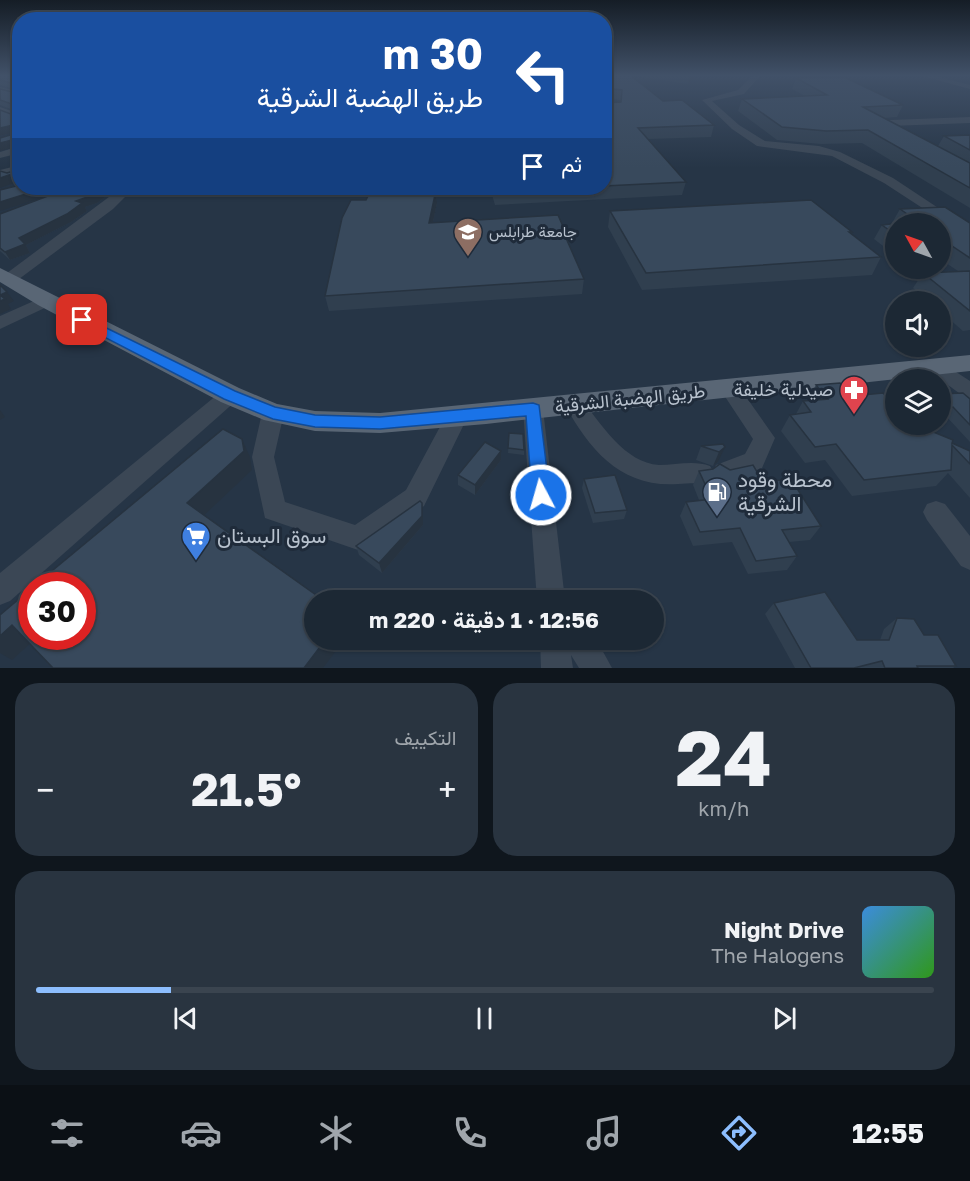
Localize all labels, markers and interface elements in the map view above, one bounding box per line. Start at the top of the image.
text: 30 m [383,28,483,78]
icon: left [504,36,582,114]
text: طريق الهضبة الشرقية [257,81,483,113]
icon: arrive [516,150,549,183]
text: ثم [561,150,582,177]
north arrow [885,213,951,279]
map controls [885,213,951,435]
school or university icon: جامعة طرابلس [452,216,484,258]
place label: جامعة طرابلس [489,222,577,242]
button: sound [885,291,951,357]
pin [56,294,107,345]
icon: arrive [65,303,98,336]
button: layers [885,369,951,435]
pharmacy icon: صيدلية خليفة [838,374,870,416]
place label: صيدلية خليفة [734,378,833,400]
street label: طريق الهضبة الشرقية [554,379,706,418]
position arrow [509,463,573,527]
place label: محطة وقود الشرقية [738,466,832,517]
fuel station icon: محطة وقود الشرقية [701,476,733,518]
supermarket icon: سوق البستان [180,520,212,562]
place label: سوق البستان [217,522,326,549]
speed limit sign: 30 [18,572,96,650]
text: 12:56 · 1 دقيقة · 220 m [369,606,599,633]
text: 24 [676,710,772,803]
text: التكييف [394,725,457,749]
text: 21.5° [191,762,301,816]
text: − [36,770,54,809]
text: + [438,770,457,809]
text: km/h [698,796,749,820]
text: Night Drive [724,916,844,943]
text: The Halogens [711,943,844,967]
icon: previous [169,1002,202,1035]
icon: pause [468,1002,501,1035]
icon: next [768,1002,801,1035]
icon: filters [46,1112,88,1154]
icon: car [180,1112,222,1154]
icon: climate [315,1112,357,1154]
icon: phone [449,1112,491,1154]
icon: music [583,1112,625,1154]
icon: directions [718,1112,760,1154]
text: 12:55 [852,1117,924,1149]

